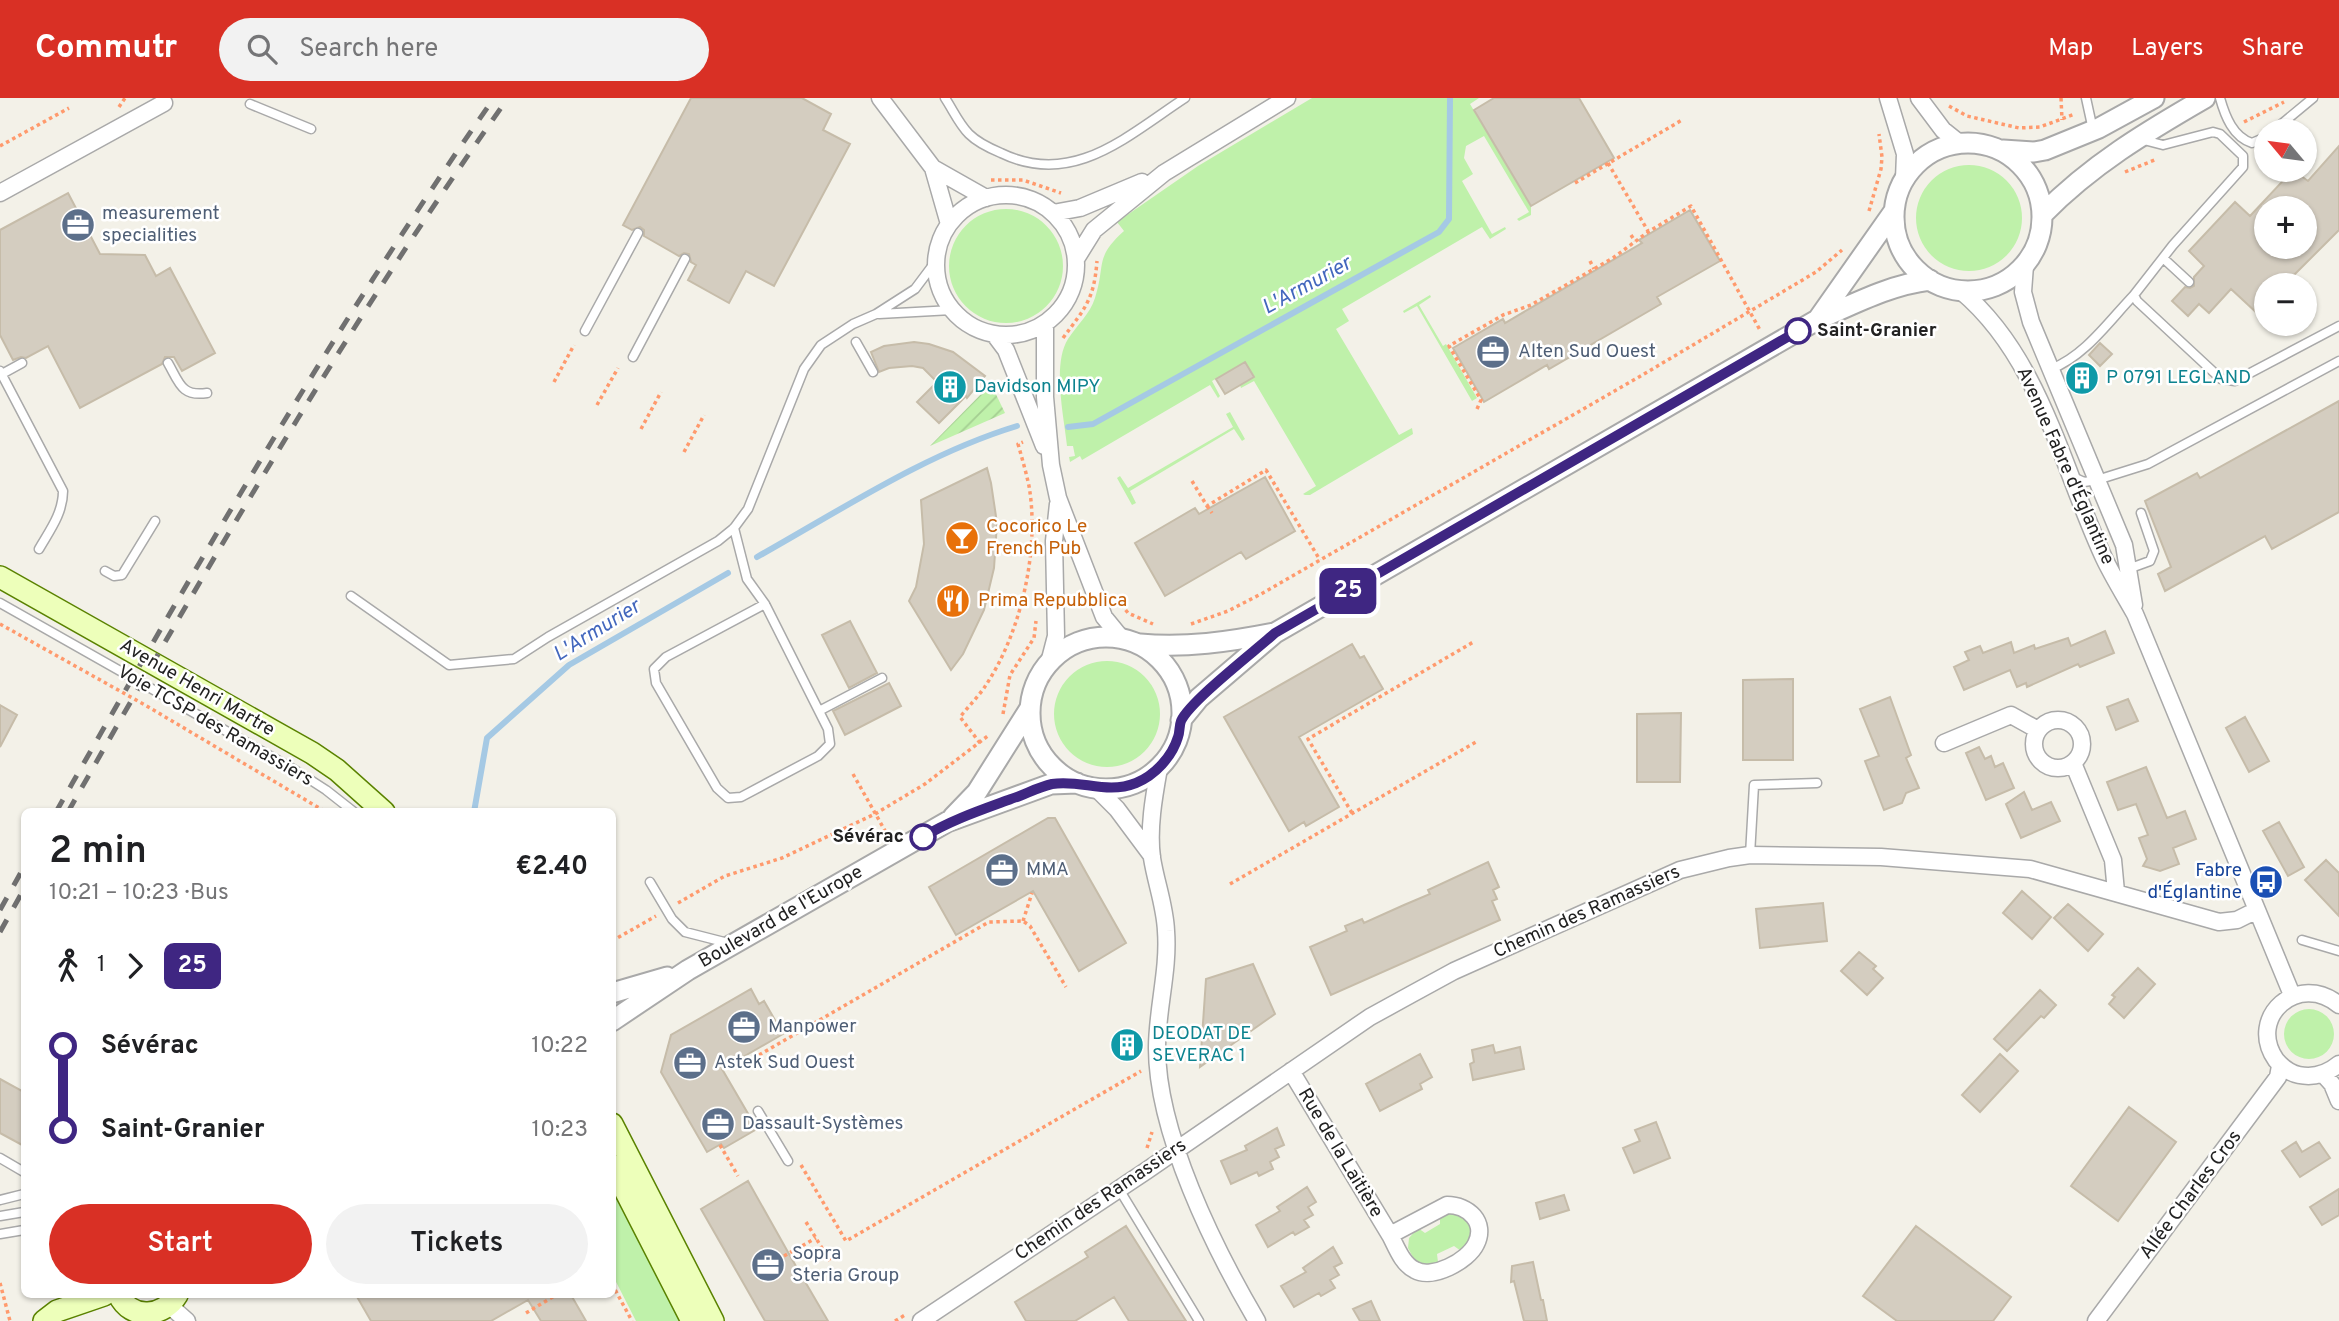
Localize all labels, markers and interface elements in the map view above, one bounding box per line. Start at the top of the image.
search box [219,18,709,81]
text: Commutr [35,28,177,70]
icon: search [243,30,281,68]
text: Search here [299,33,438,66]
text: Map [2048,34,2093,64]
text: Layers [2131,34,2203,64]
text: Share [2241,34,2304,64]
north arrow [2254,119,2317,182]
map controls [2254,119,2317,336]
button: + [2254,196,2317,259]
place label: measurement specialities [102,202,220,248]
office icon: measurement specialities [59,206,97,244]
water label: L'Armurier [1258,249,1358,322]
button: − [2254,273,2317,336]
marker: Saint-Granier [1785,318,1811,344]
place label: Saint-Granier [1817,319,1937,343]
office icon: Alten Sud Ouest [1474,333,1512,371]
place label: Alten Sud Ouest [1518,340,1656,364]
building icon: P 0791 LEGLAND [2063,359,2101,397]
street label: Avenue Fabre d'Églantine [2011,363,2120,569]
place label: P 0791 LEGLAND [2106,366,2251,390]
building icon: Davidson MIPY [931,368,969,406]
place label: Davidson MIPY [974,375,1100,399]
place label: Cocorico Le French Pub [986,515,1087,561]
bar icon: Cocorico Le French Pub [943,519,981,557]
line badge: 25 [1316,568,1380,614]
text: 25 [1333,576,1363,606]
restaurant icon: Prima Repubblica [934,582,972,620]
place label: Prima Repubblica [978,589,1127,613]
water label: L'Armurier [548,593,647,668]
street label: Avenue Henri Martre [115,634,279,742]
street label: Voie TCSP des Ramassiers [113,660,317,792]
marker: Sévérac [910,824,936,850]
place label: Sévérac [833,825,904,849]
text: 2 min [49,828,147,877]
text: €2.40 [515,851,588,884]
office icon: MMA [983,851,1021,889]
place label: MMA [1026,858,1069,882]
place label: Fabre d'Églantine [2147,859,2242,905]
street label: Boulevard de l'Europe [695,860,867,974]
street label: Chemin des Ramassiers [1490,860,1684,964]
bus stop icon: Fabre d'Églantine [2247,863,2285,901]
text: 10:21 – 10:23 · Bus [49,879,229,908]
icon: walk [49,947,87,985]
icon: forward [116,947,154,985]
text: 1 [97,951,106,980]
text: 25 [178,951,207,981]
office icon: Manpower [725,1008,763,1046]
place label: Manpower [768,1015,857,1039]
place label: DEODAT DE SEVERAC 1 [1152,1022,1252,1068]
building icon: DEODAT DE SEVERAC 1 [1108,1026,1146,1064]
text: Sévérac [101,1030,199,1063]
text: 10:22 [531,1032,588,1061]
office icon: Astek Sud Ouest [671,1044,709,1082]
place label: Astek Sud Ouest [714,1051,855,1075]
street label: Rue de la Laitière [1292,1084,1388,1222]
office icon: Dassault-Systèmes [699,1105,737,1143]
place label: Dassault-Systèmes [742,1112,904,1136]
text: Saint-Granier [101,1114,265,1147]
text: 10:23 [532,1116,588,1145]
street label: Allée Charles Cros [2135,1126,2247,1264]
street label: Chemin des Ramassiers [1011,1134,1191,1266]
button: Start [49,1204,312,1284]
button: Tickets [326,1204,588,1284]
place label: Sopra Steria Group [792,1242,899,1288]
office icon: Sopra Steria Group [749,1246,787,1284]

